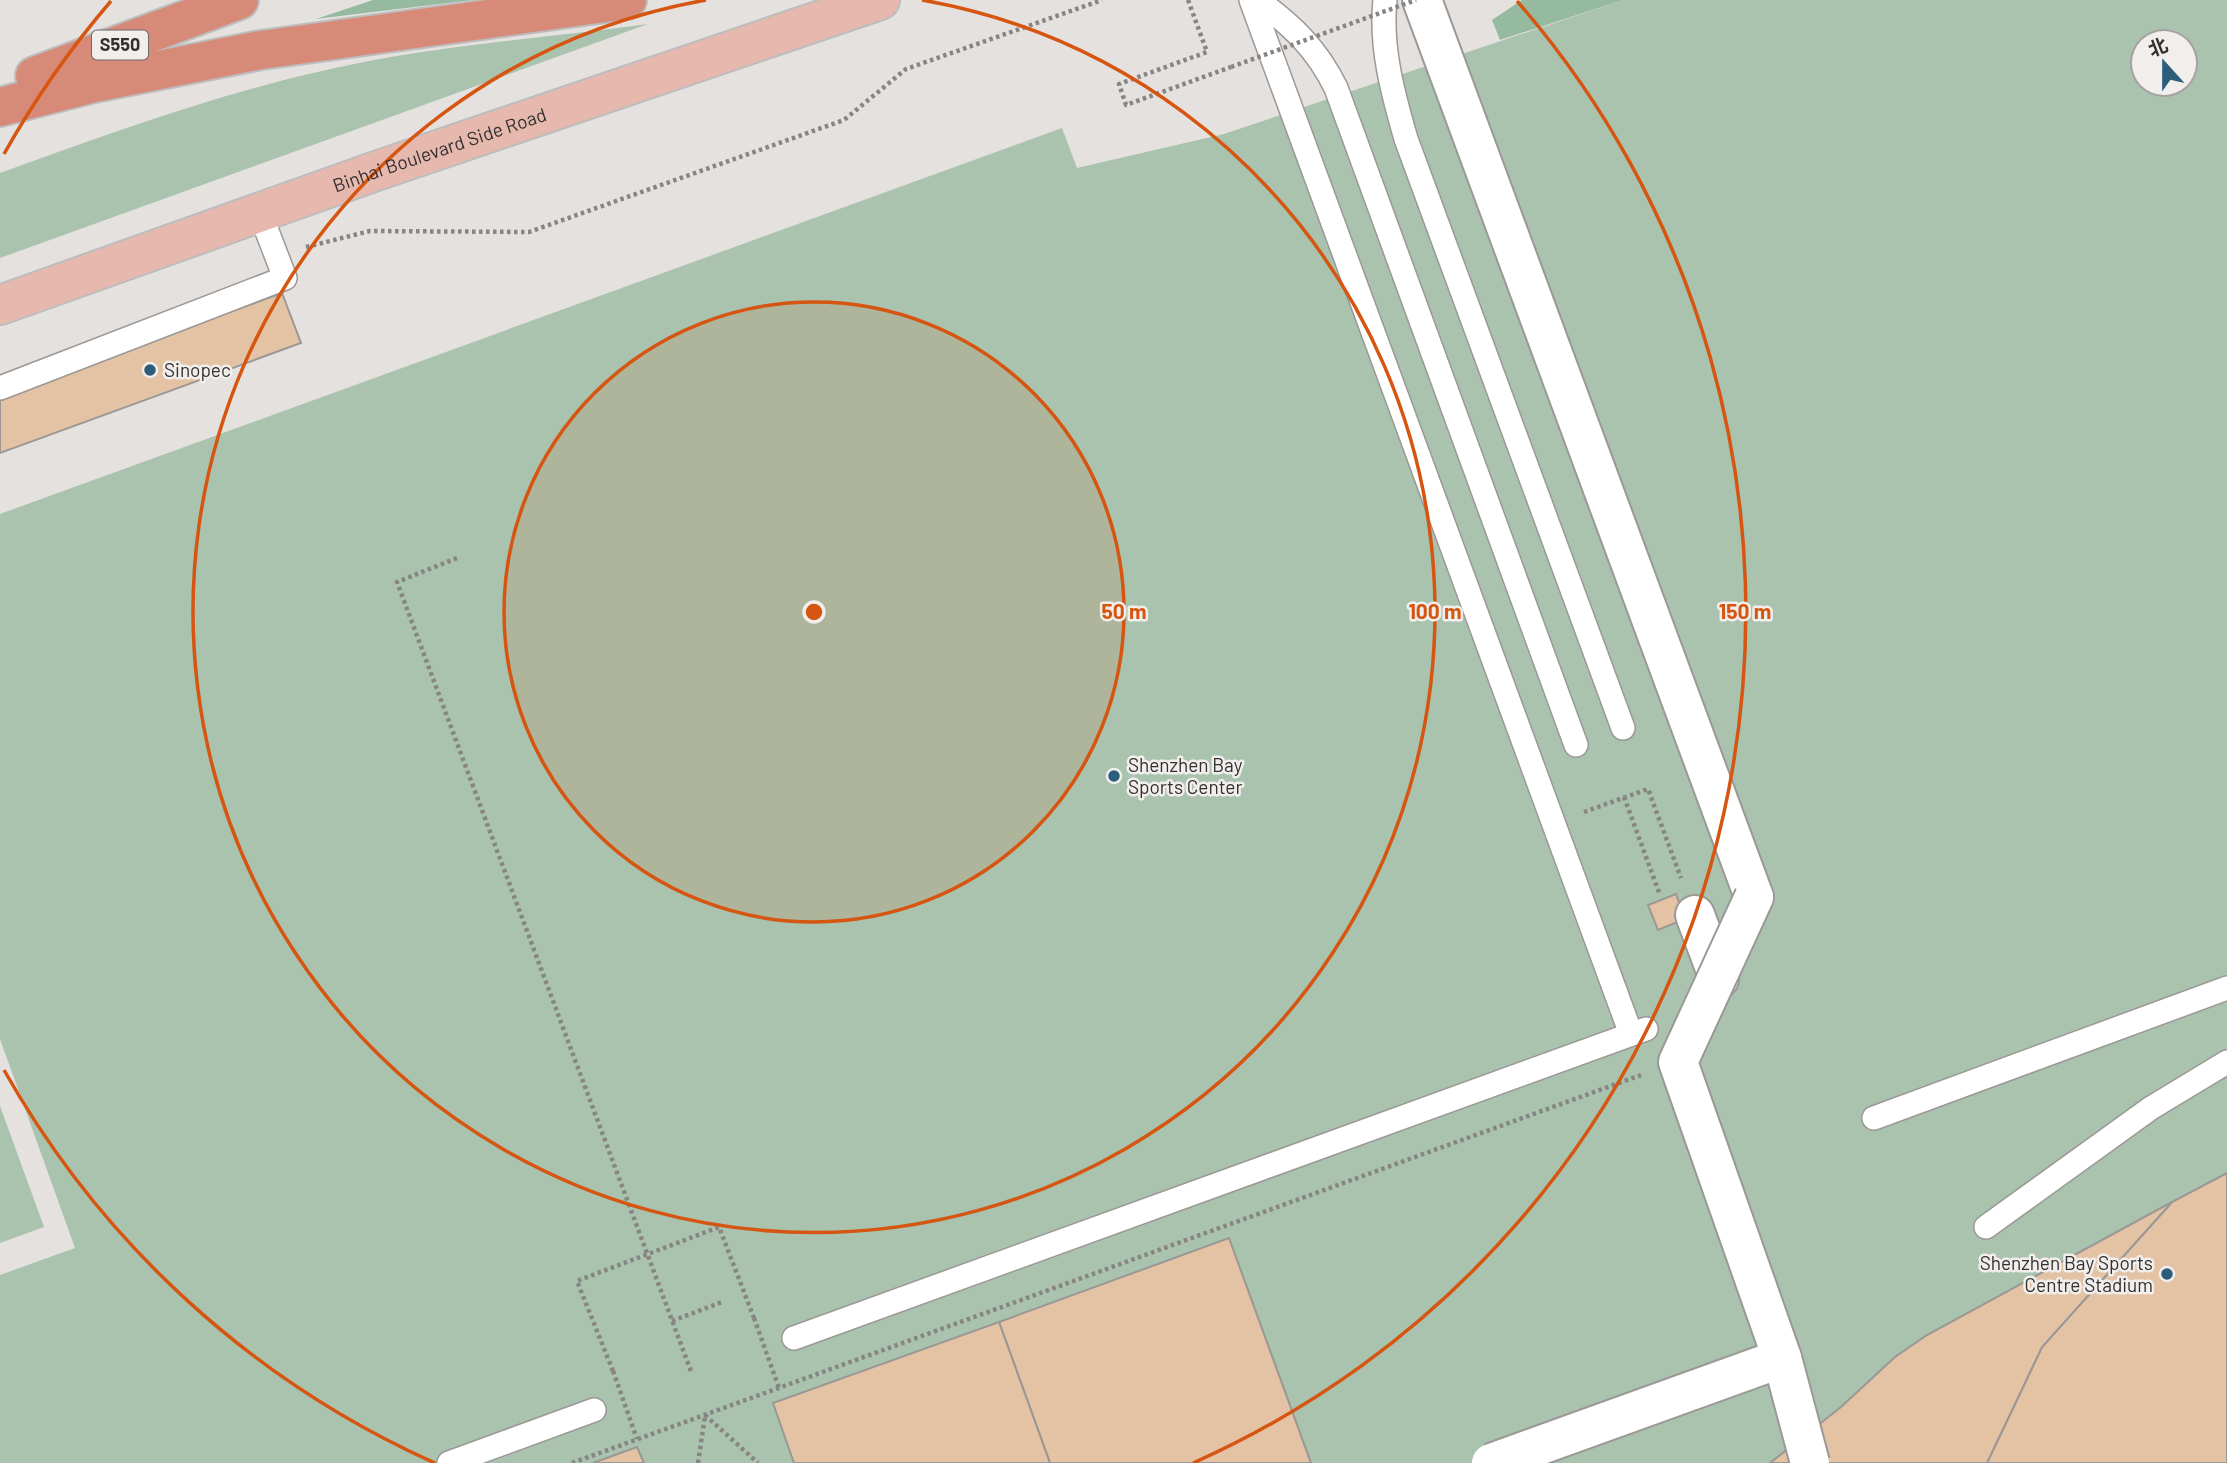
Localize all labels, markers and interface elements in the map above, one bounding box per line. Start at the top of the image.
north arrow [2129,28,2199,98]
road number: S550 [92,31,148,60]
text: 北 [2145,33,2171,61]
street label: Binhai Boulevard Side Road [329,102,549,197]
place label: Sinopec [164,358,231,381]
marker: Sinopec [142,362,158,378]
text: 50 m [1101,598,1147,623]
text: 100 m [1408,598,1462,623]
text: 150 m [1719,598,1771,623]
centre of rings [802,600,826,624]
place label: Shenzhen Bay Sports Center [1128,753,1243,798]
marker: Shenzhen Bay Sports Center [1106,768,1122,784]
place label: Shenzhen Bay Sports Centre Stadium [1980,1251,2153,1296]
marker: Shenzhen Bay Sports Centre Stadium [2159,1266,2175,1282]

